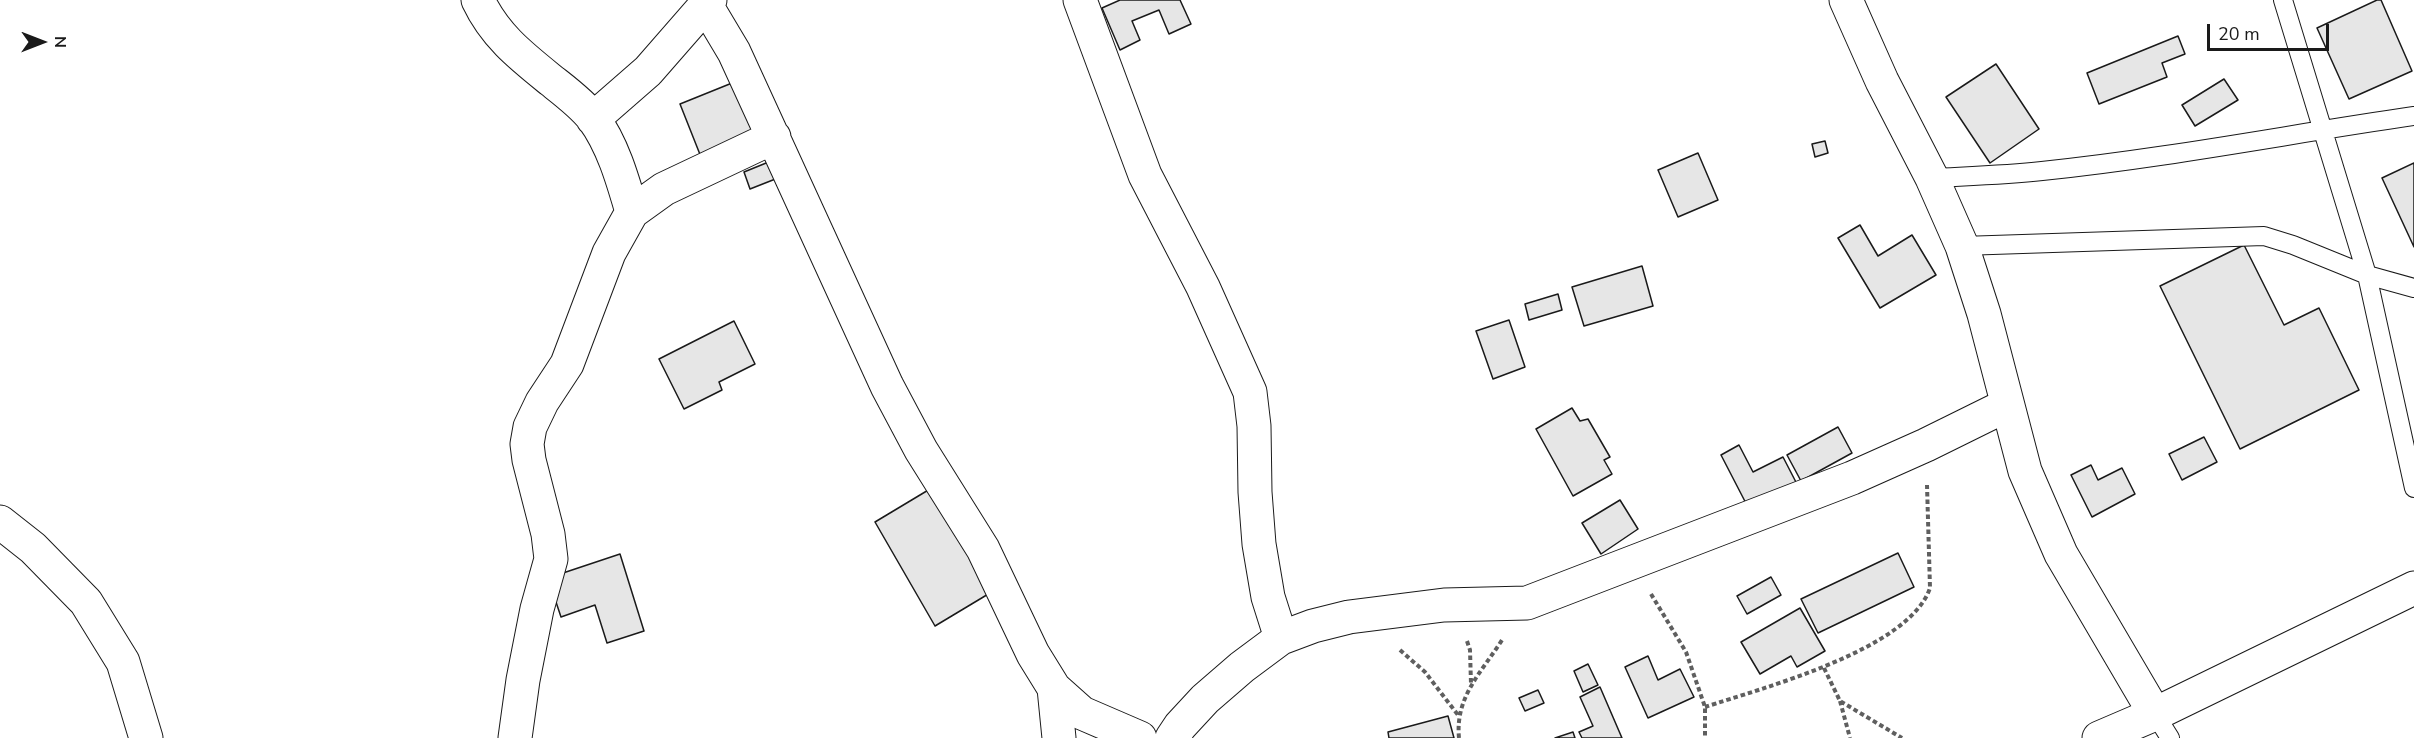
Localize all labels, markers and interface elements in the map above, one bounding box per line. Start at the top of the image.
north arrow [12,12,72,72]
scale bar [2210,12,2332,50]
text: 20 m [2218,22,2260,46]
text: N [49,36,71,48]

